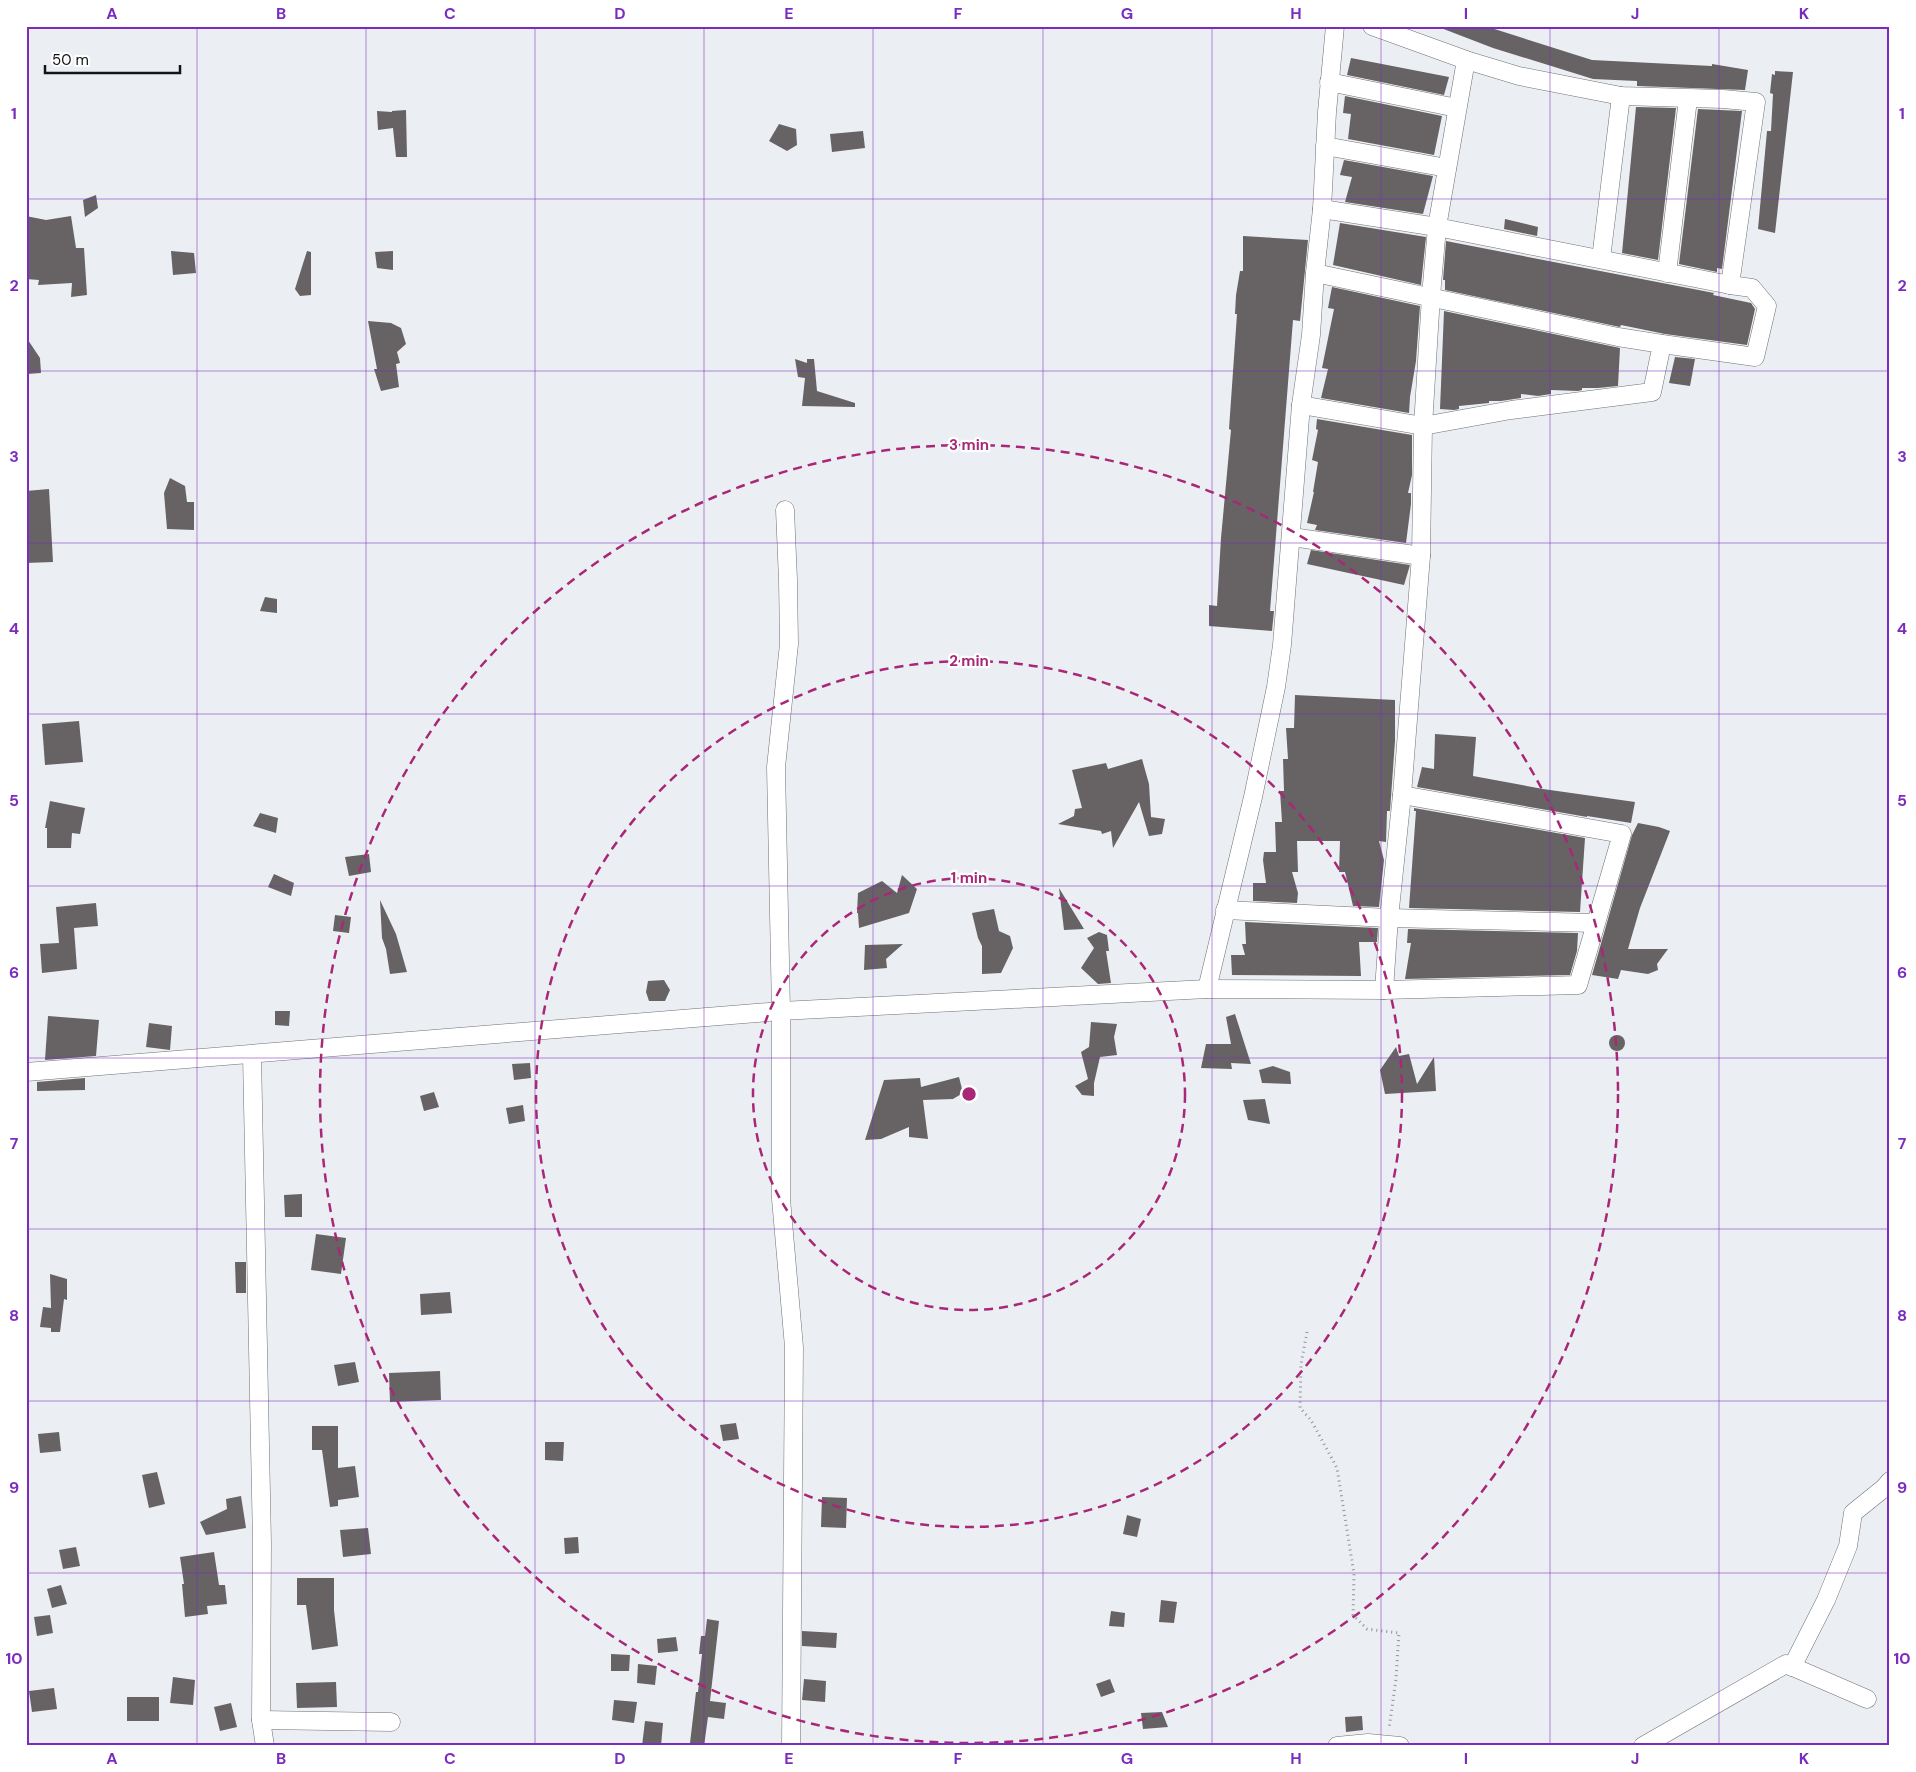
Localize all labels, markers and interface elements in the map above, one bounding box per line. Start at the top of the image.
text: A [106,3,118,24]
text: B [276,3,286,24]
text: C [444,3,456,24]
text: D [614,3,626,24]
text: E [784,3,794,24]
text: F [954,3,963,24]
text: G [1121,3,1133,24]
text: H [1290,3,1302,24]
text: I [1464,3,1468,24]
text: J [1631,3,1639,24]
text: K [1799,3,1810,24]
scale bar [45,42,180,74]
text: 50 m [52,50,89,70]
text: 1 [11,103,17,124]
text: 1 [1899,103,1905,124]
text: 2 [9,275,19,296]
text: 2 [1897,275,1907,296]
text: 3 min [949,435,989,455]
text: 3 [9,446,19,467]
text: 3 [1897,446,1907,467]
text: 4 [9,618,19,639]
text: 4 [1897,618,1907,639]
text: 2 min [949,651,989,671]
text: 5 [9,790,19,811]
text: 5 [1897,790,1907,811]
text: 1 min [951,868,987,888]
text: 6 [9,962,19,983]
text: 6 [1897,962,1907,983]
centre of rings [960,1085,978,1103]
text: 7 [10,1133,19,1154]
text: 7 [1898,1133,1907,1154]
text: 8 [9,1305,19,1326]
text: 8 [1897,1305,1907,1326]
text: 9 [9,1477,19,1498]
text: 9 [1897,1477,1907,1498]
text: 10 [5,1648,23,1669]
text: 10 [1893,1648,1911,1669]
text: A [106,1748,118,1769]
text: B [276,1748,286,1769]
text: C [444,1748,456,1769]
text: D [614,1748,626,1769]
text: E [784,1748,794,1769]
text: F [954,1748,963,1769]
text: G [1121,1748,1133,1769]
text: H [1290,1748,1302,1769]
text: I [1464,1748,1468,1769]
text: J [1631,1748,1639,1769]
text: K [1799,1748,1810,1769]

